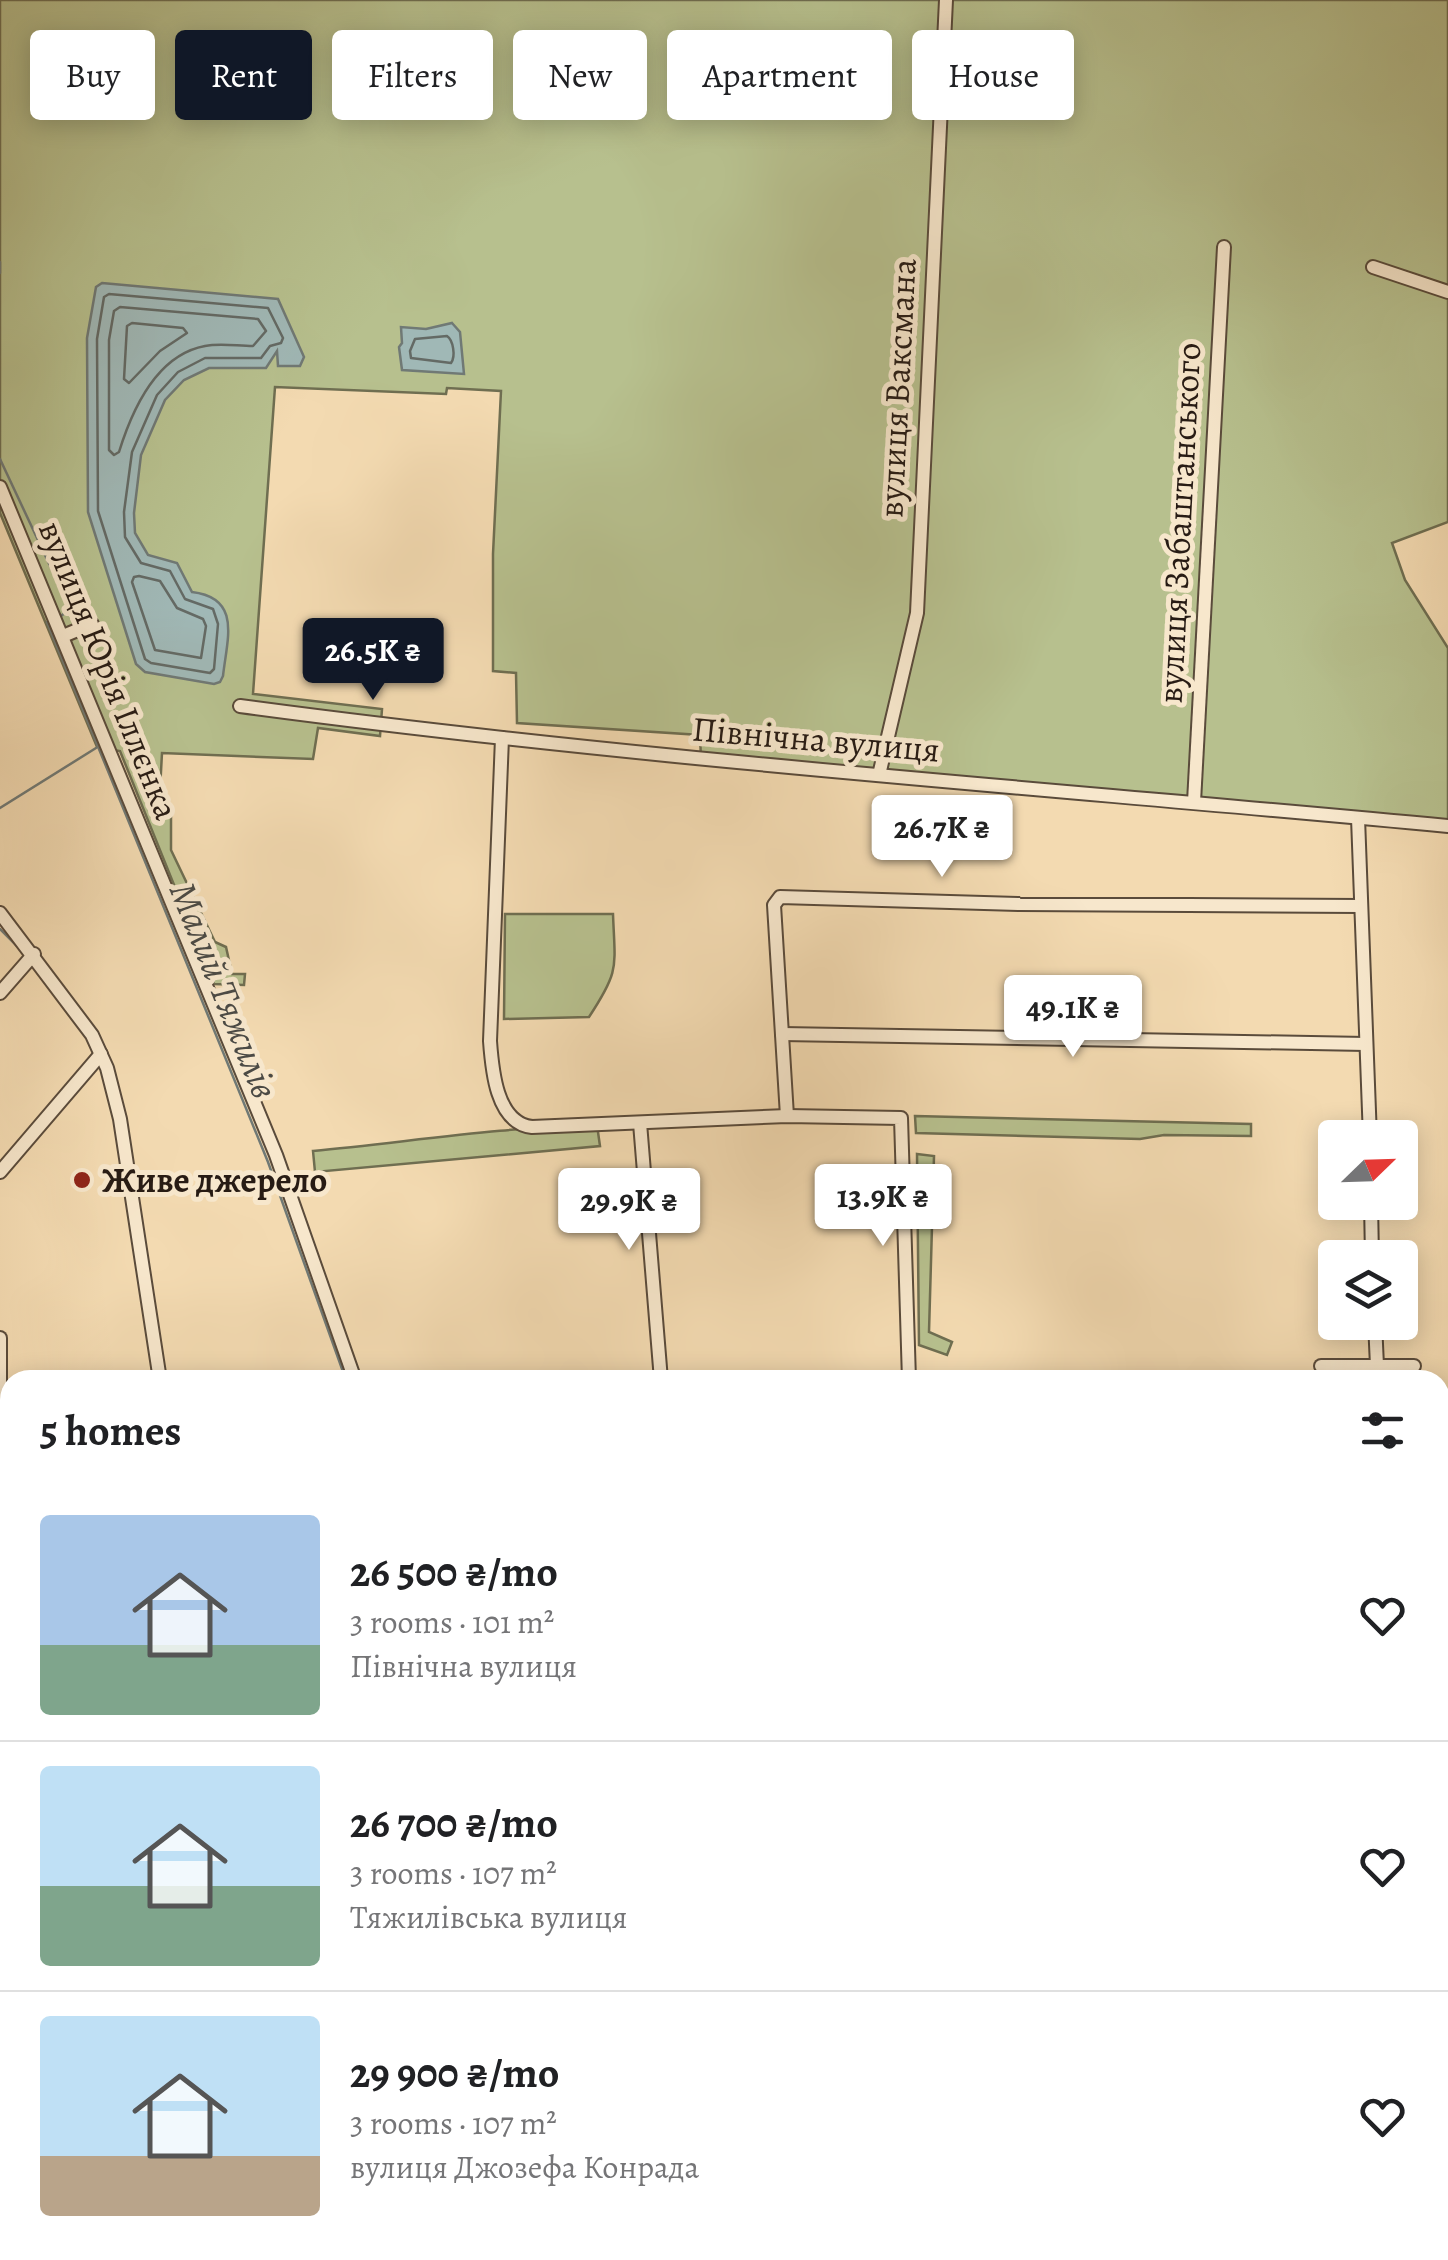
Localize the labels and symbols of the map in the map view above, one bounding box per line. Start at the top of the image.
street label: вулиця Ваксмана [866,257,928,519]
street label: вулиця Забаштанського [1146,341,1212,705]
street label: вулиця Юрія Іллєнка [27,513,191,827]
pin: 26.5K ₴ [281,618,465,703]
street label: Північна вулиця [690,704,942,774]
pin: 26.7K ₴ [850,795,1034,880]
water label: Малий Тяжилів [157,874,291,1106]
pin: 49.1K ₴ [981,975,1165,1060]
north arrow [1318,1120,1418,1220]
place label: Живе джерело [102,1156,327,1204]
pin: 13.9K ₴ [791,1164,975,1249]
pin: 29.9K ₴ [537,1168,721,1253]
marker: Живе джерело [71,1169,93,1191]

